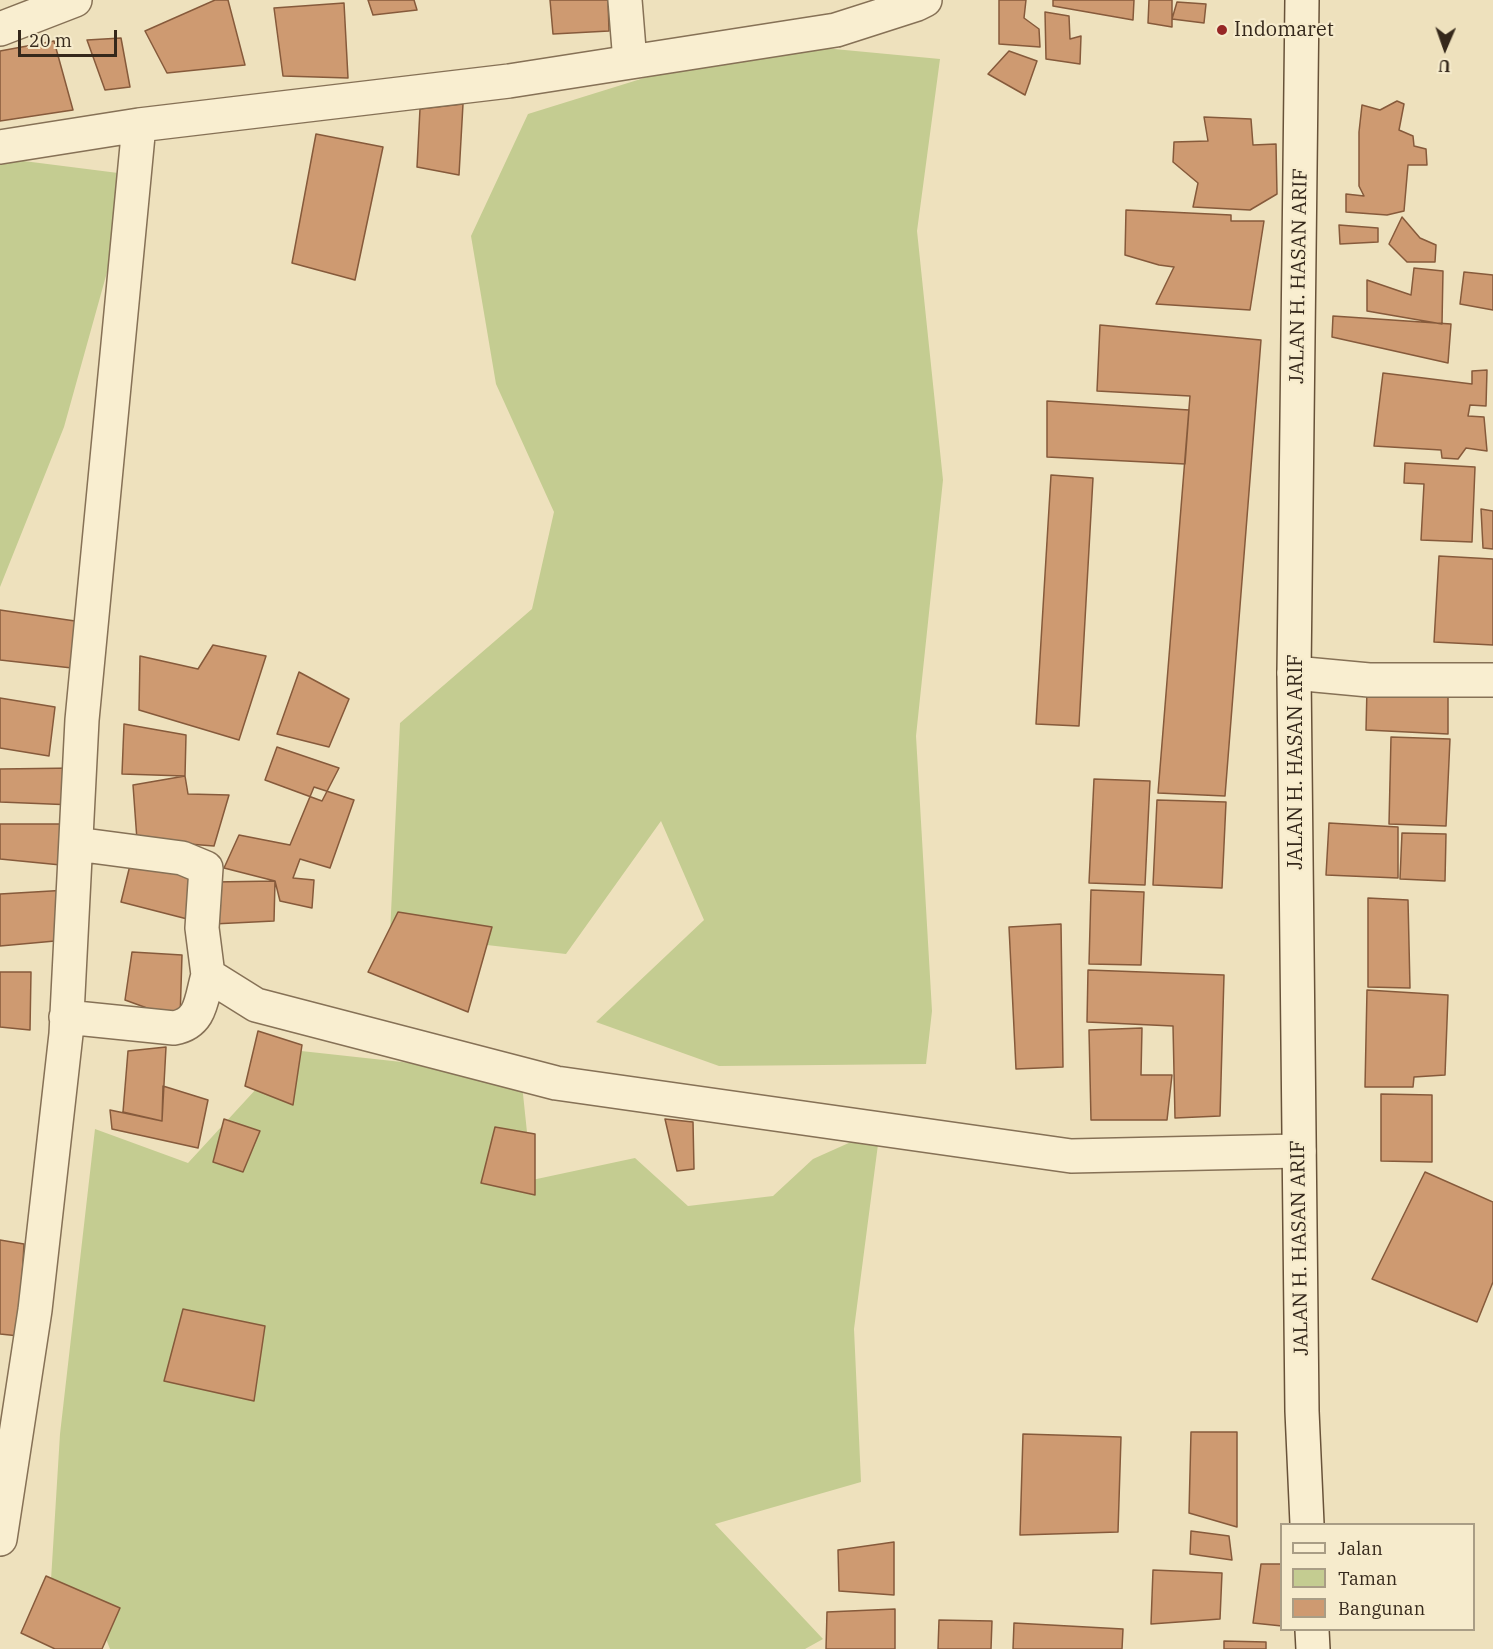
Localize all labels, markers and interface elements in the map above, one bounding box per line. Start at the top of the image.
scale bar [21,18,120,56]
place label: Indomaret [1234,18,1334,42]
north arrow [1415,18,1475,78]
marker: Indomaret [1215,23,1229,37]
text: 20 m [29,29,72,52]
text: U [1438,56,1451,76]
street label: JALAN H. HASAN ARIF [1285,168,1313,384]
street label: JALAN H. HASAN ARIF [1284,654,1308,870]
street label: JALAN H. HASAN ARIF [1286,1140,1314,1356]
legend [1280,1523,1475,1631]
text: Jalan [1338,1537,1383,1560]
text: Taman [1338,1567,1397,1590]
text: Bangunan [1338,1597,1425,1620]

